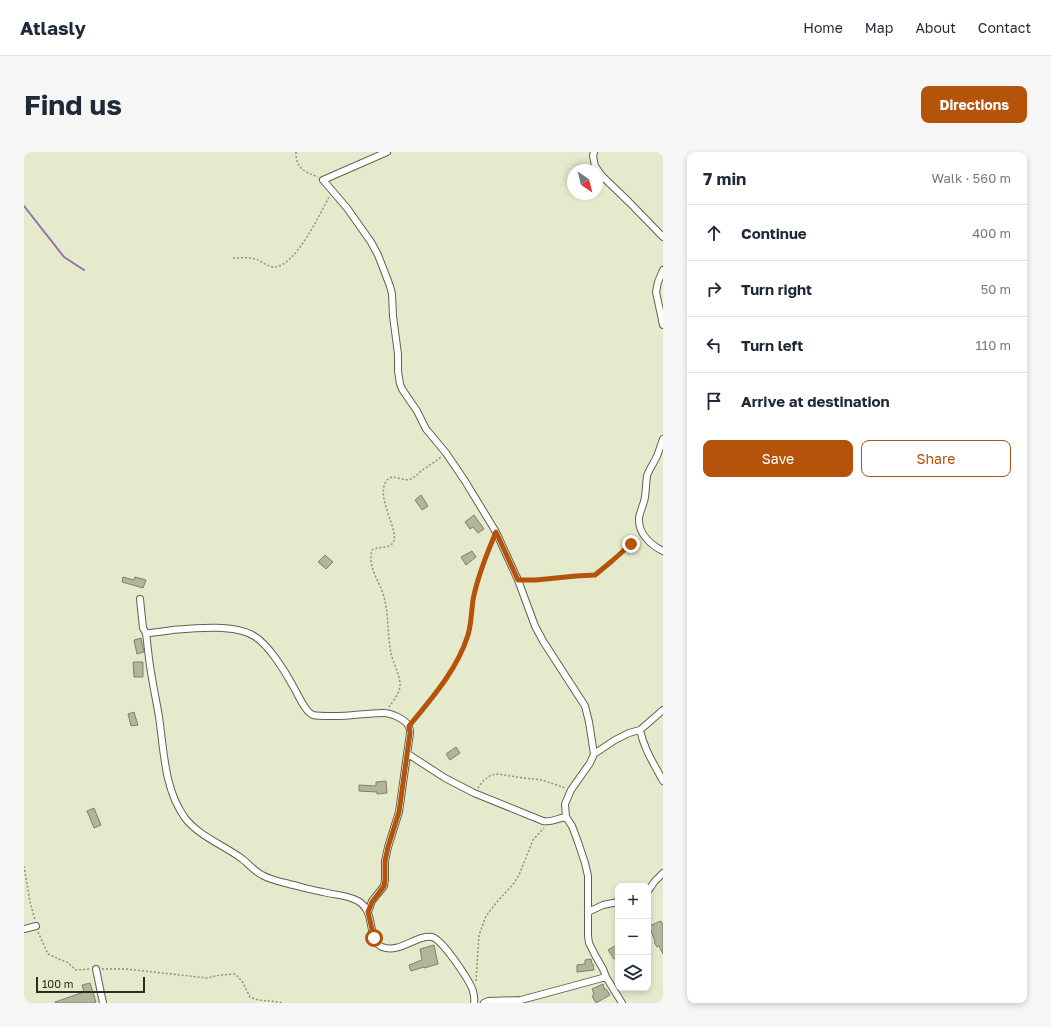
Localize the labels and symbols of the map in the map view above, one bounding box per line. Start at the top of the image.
north arrow [567,164,603,200]
route end [622,535,640,553]
route start [365,929,383,947]
scale bar [36,975,145,994]

